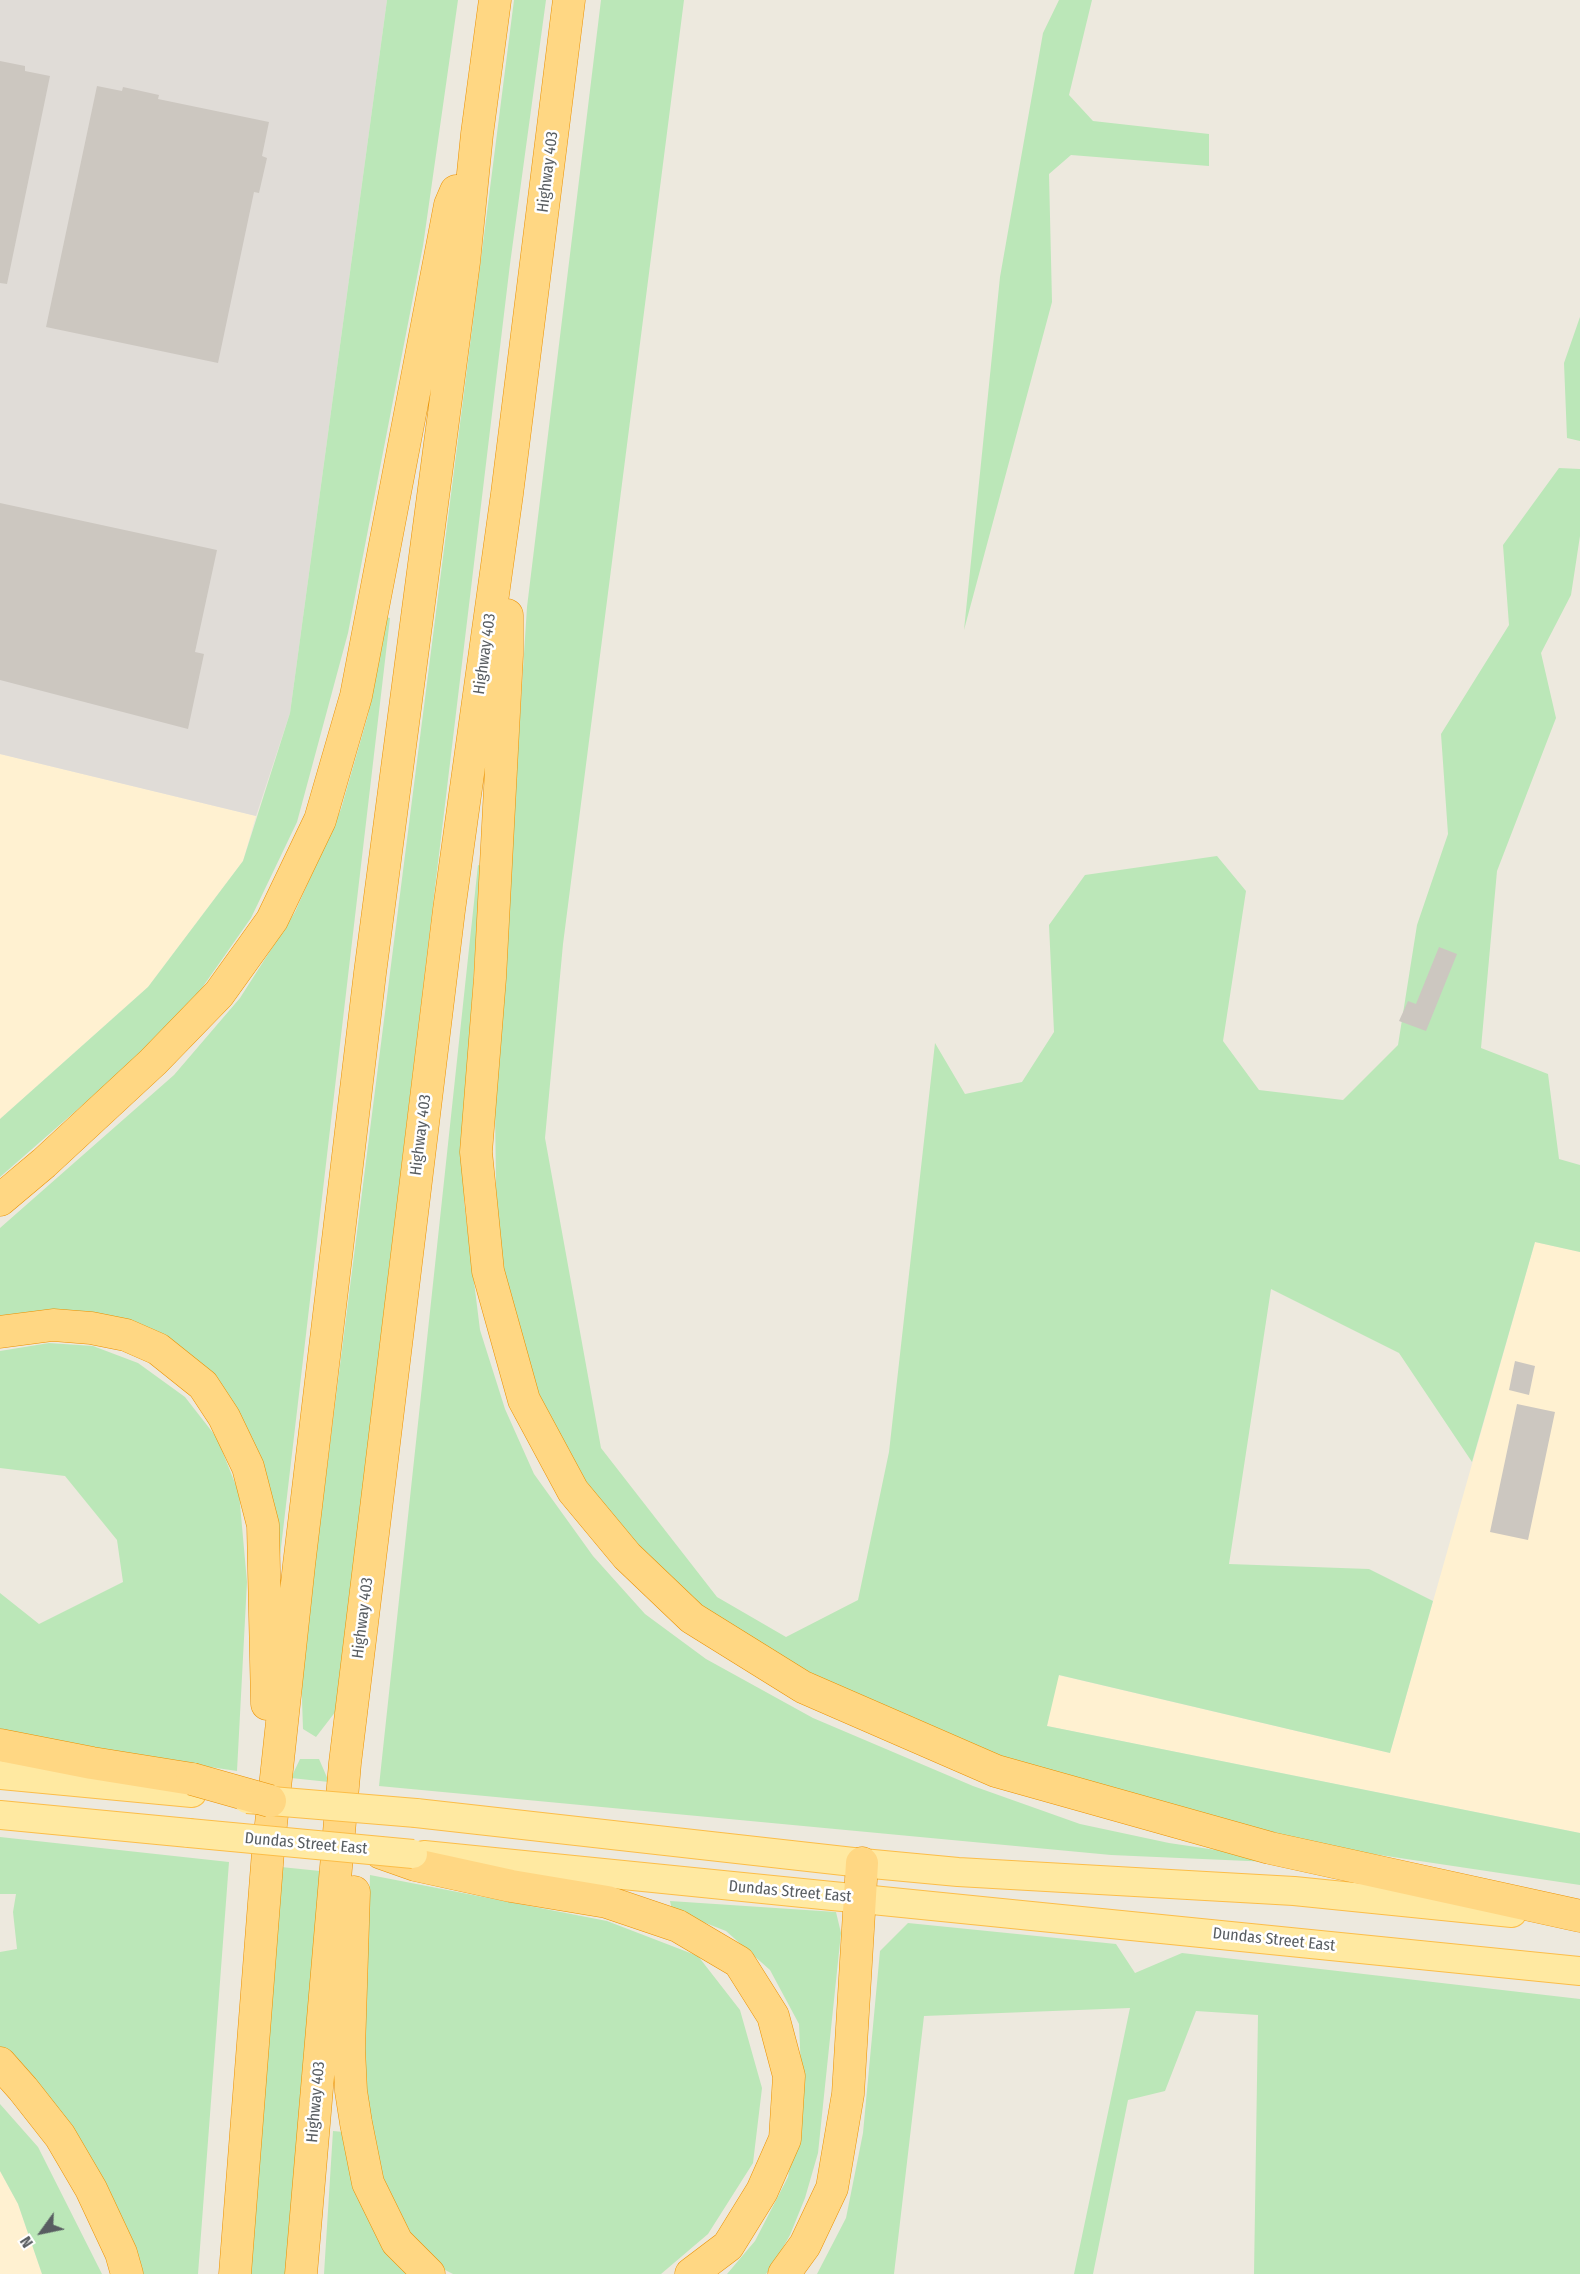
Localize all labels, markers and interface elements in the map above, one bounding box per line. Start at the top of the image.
street label: Highway 403 [534,130,562,214]
street label: Highway 403 [470,612,500,696]
street label: Highway 403 [407,1093,435,1177]
street label: Highway 403 [349,1576,377,1660]
street label: Dundas Street East [244,1829,368,1859]
street label: Dundas Street East [728,1877,852,1907]
street label: Dundas Street East [1212,1924,1336,1956]
street label: Highway 403 [303,2061,329,2143]
north arrow [12,2202,72,2262]
text: N [16,2233,37,2251]

